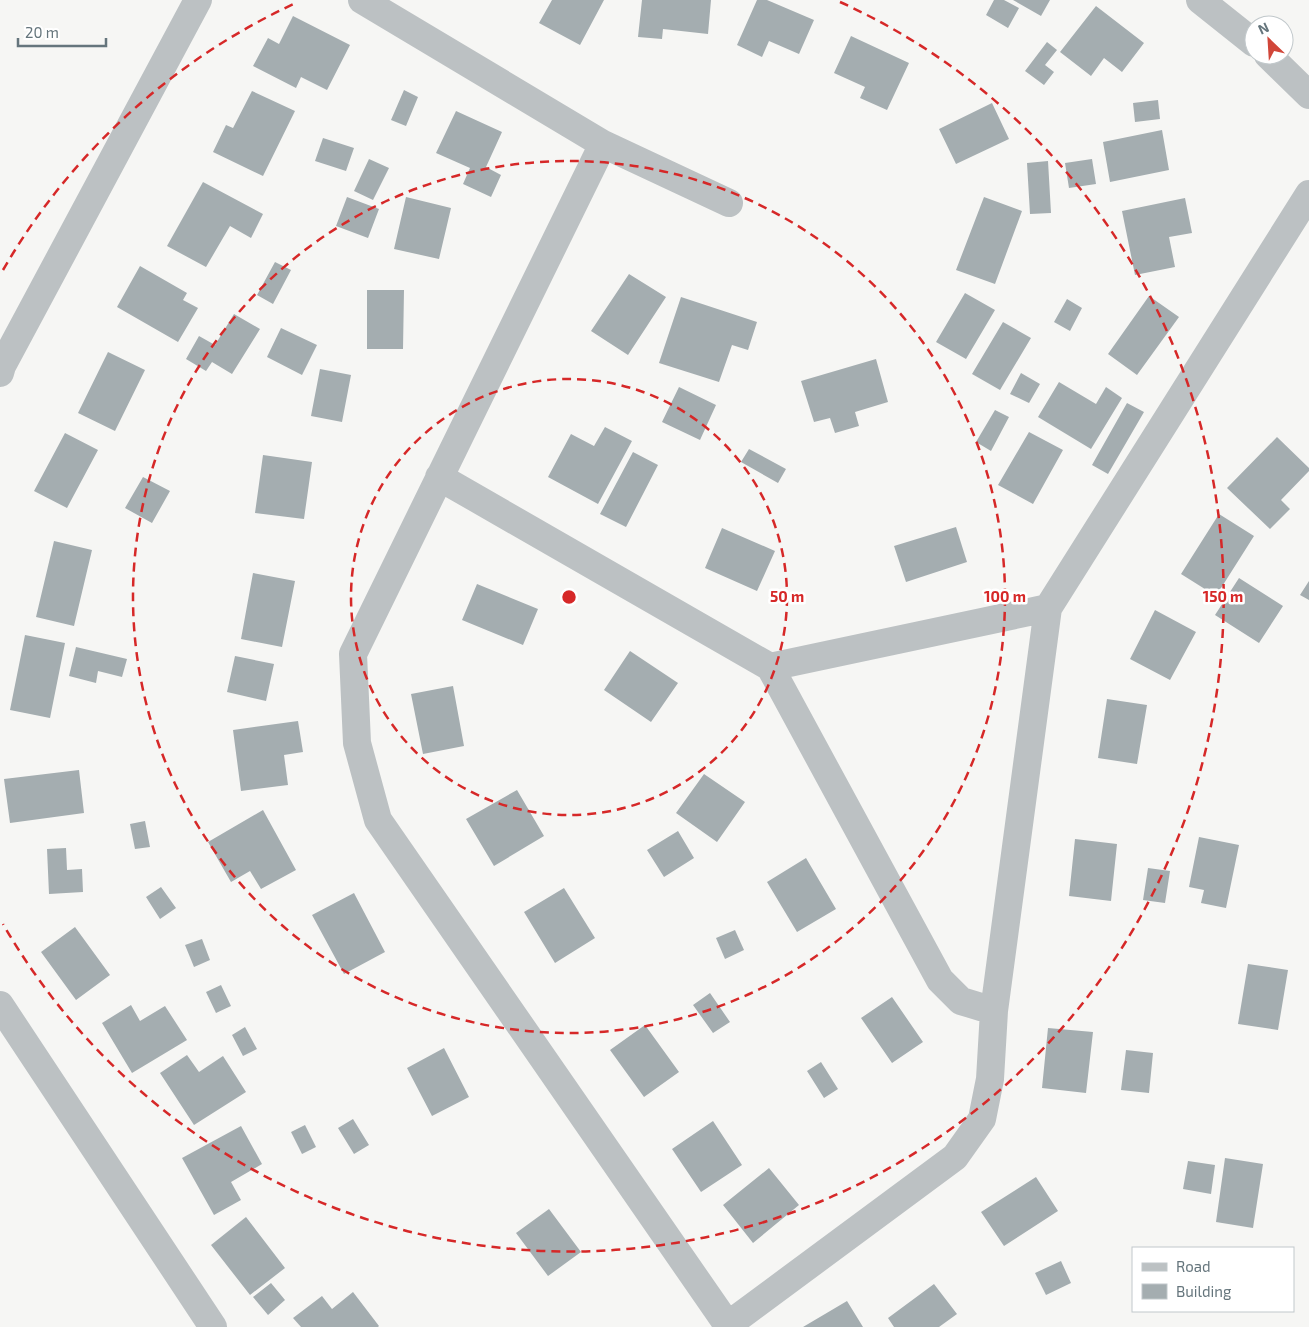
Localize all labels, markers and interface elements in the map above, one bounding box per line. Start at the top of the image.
scale bar [18,15,105,47]
north arrow [1244,15,1294,65]
text: N [1255,18,1271,38]
text: 20 m [25,23,59,41]
text: 50 m [770,587,804,605]
text: 100 m [984,587,1026,605]
text: 150 m [1203,587,1243,605]
centre of rings [560,588,578,606]
legend [1132,1247,1294,1312]
text: Road [1176,1257,1211,1275]
text: Building [1176,1282,1232,1300]

